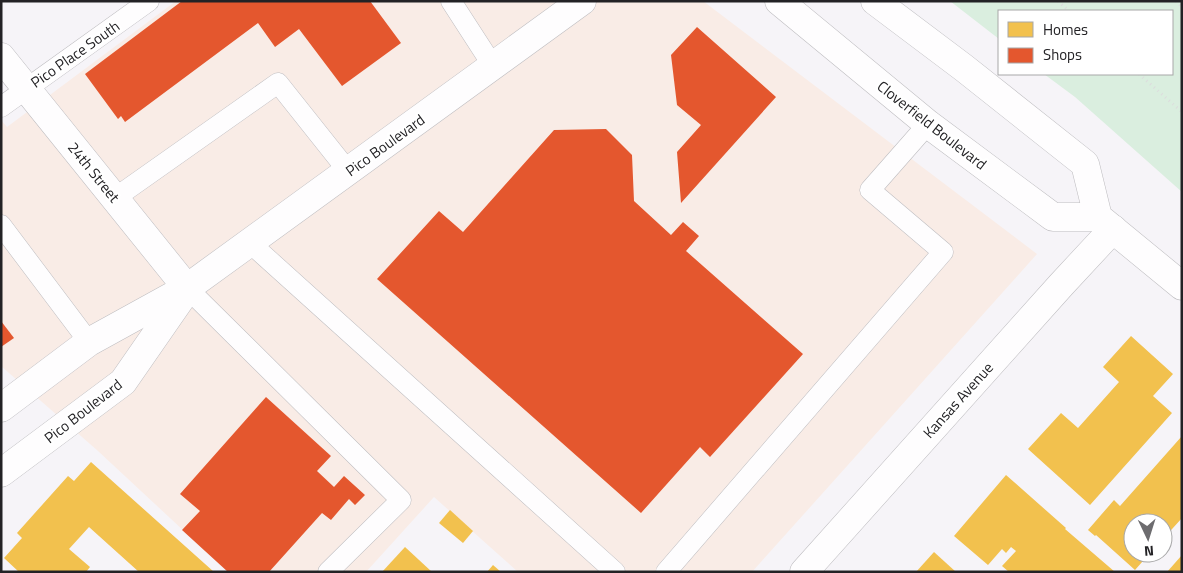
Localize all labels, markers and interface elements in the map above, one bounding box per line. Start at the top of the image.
legend [998,10,1173,75]
street label: Pico Place South [26,15,124,93]
text: Homes [1043,18,1088,41]
text: Shops [1043,43,1082,66]
street label: Cloverfield Boulevard [872,75,992,175]
street label: Pico Boulevard [340,108,430,182]
street label: 24th Street [62,137,126,208]
street label: Kansas Avenue [917,357,999,443]
street label: Pico Boulevard [39,373,127,449]
north arrow [1123,513,1173,563]
text: N [1143,541,1155,562]

